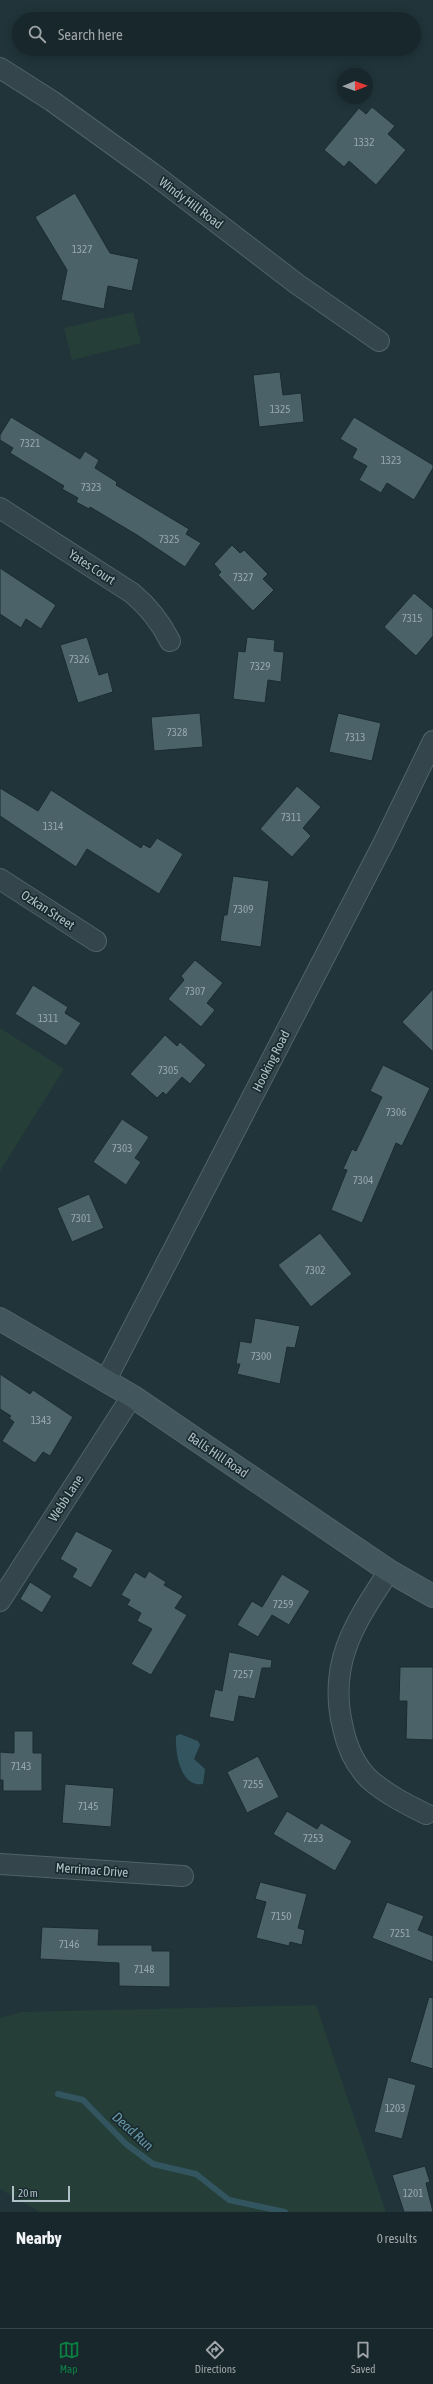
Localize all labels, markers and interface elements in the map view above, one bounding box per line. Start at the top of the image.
search box [12,12,421,56]
icon: search [26,23,48,45]
text: Search here [58,26,123,43]
north arrow [337,68,373,104]
house number: 1332 [354,136,374,148]
street label: Windy Hill Road [156,174,226,232]
house number: 1327 [72,243,92,255]
house number: 1325 [270,403,290,415]
house number: 7321 [20,437,40,449]
house number: 1323 [381,454,401,466]
house number: 7323 [81,481,101,493]
house number: 7325 [159,533,179,545]
street label: Yates Court [66,546,118,588]
house number: 7327 [233,571,253,583]
house number: 7315 [402,612,422,624]
house number: 7326 [69,653,89,665]
house number: 7329 [250,660,270,672]
house number: 7328 [167,726,187,738]
house number: 7313 [345,731,365,743]
house number: 7311 [281,811,301,823]
house number: 1314 [43,820,63,832]
street label: Ozkan Street [18,887,78,933]
house number: 7309 [233,903,253,915]
house number: 7307 [185,985,205,997]
house number: 1311 [38,1012,58,1024]
street label: Hooking Road [249,1028,293,1094]
house number: 7305 [158,1064,178,1076]
house number: 7306 [386,1106,406,1118]
house number: 7303 [112,1142,132,1154]
house number: 7304 [353,1174,373,1186]
house number: 7301 [71,1212,91,1224]
house number: 7302 [305,1264,325,1276]
house number: 7300 [251,1350,271,1362]
house number: 1343 [31,1414,51,1426]
street label: Balls Hill Road [185,1429,251,1481]
street label: Webb Lane [45,1472,87,1524]
house number: 7259 [273,1598,293,1610]
house number: 7257 [233,1668,253,1680]
house number: 7143 [11,1760,31,1772]
house number: 7255 [243,1778,263,1790]
house number: 7145 [78,1800,98,1812]
house number: 7253 [303,1832,323,1844]
street label: Merrimac Drive [55,1860,129,1880]
house number: 7150 [271,1910,291,1922]
house number: 7251 [390,1927,410,1939]
house number: 7146 [59,1938,79,1950]
house number: 7148 [134,1963,154,1975]
house number: 1203 [385,2102,405,2114]
water label: Dead Run [109,2108,157,2154]
scale bar [12,2184,70,2203]
text: 20 m [18,2187,38,2199]
house number: 1201 [403,2187,423,2199]
text: Nearby [16,2228,62,2248]
text: 0 results [377,2231,417,2246]
tab: Map [58,2339,80,2375]
tab: Directions [195,2339,236,2375]
tab: Saved [351,2339,375,2375]

